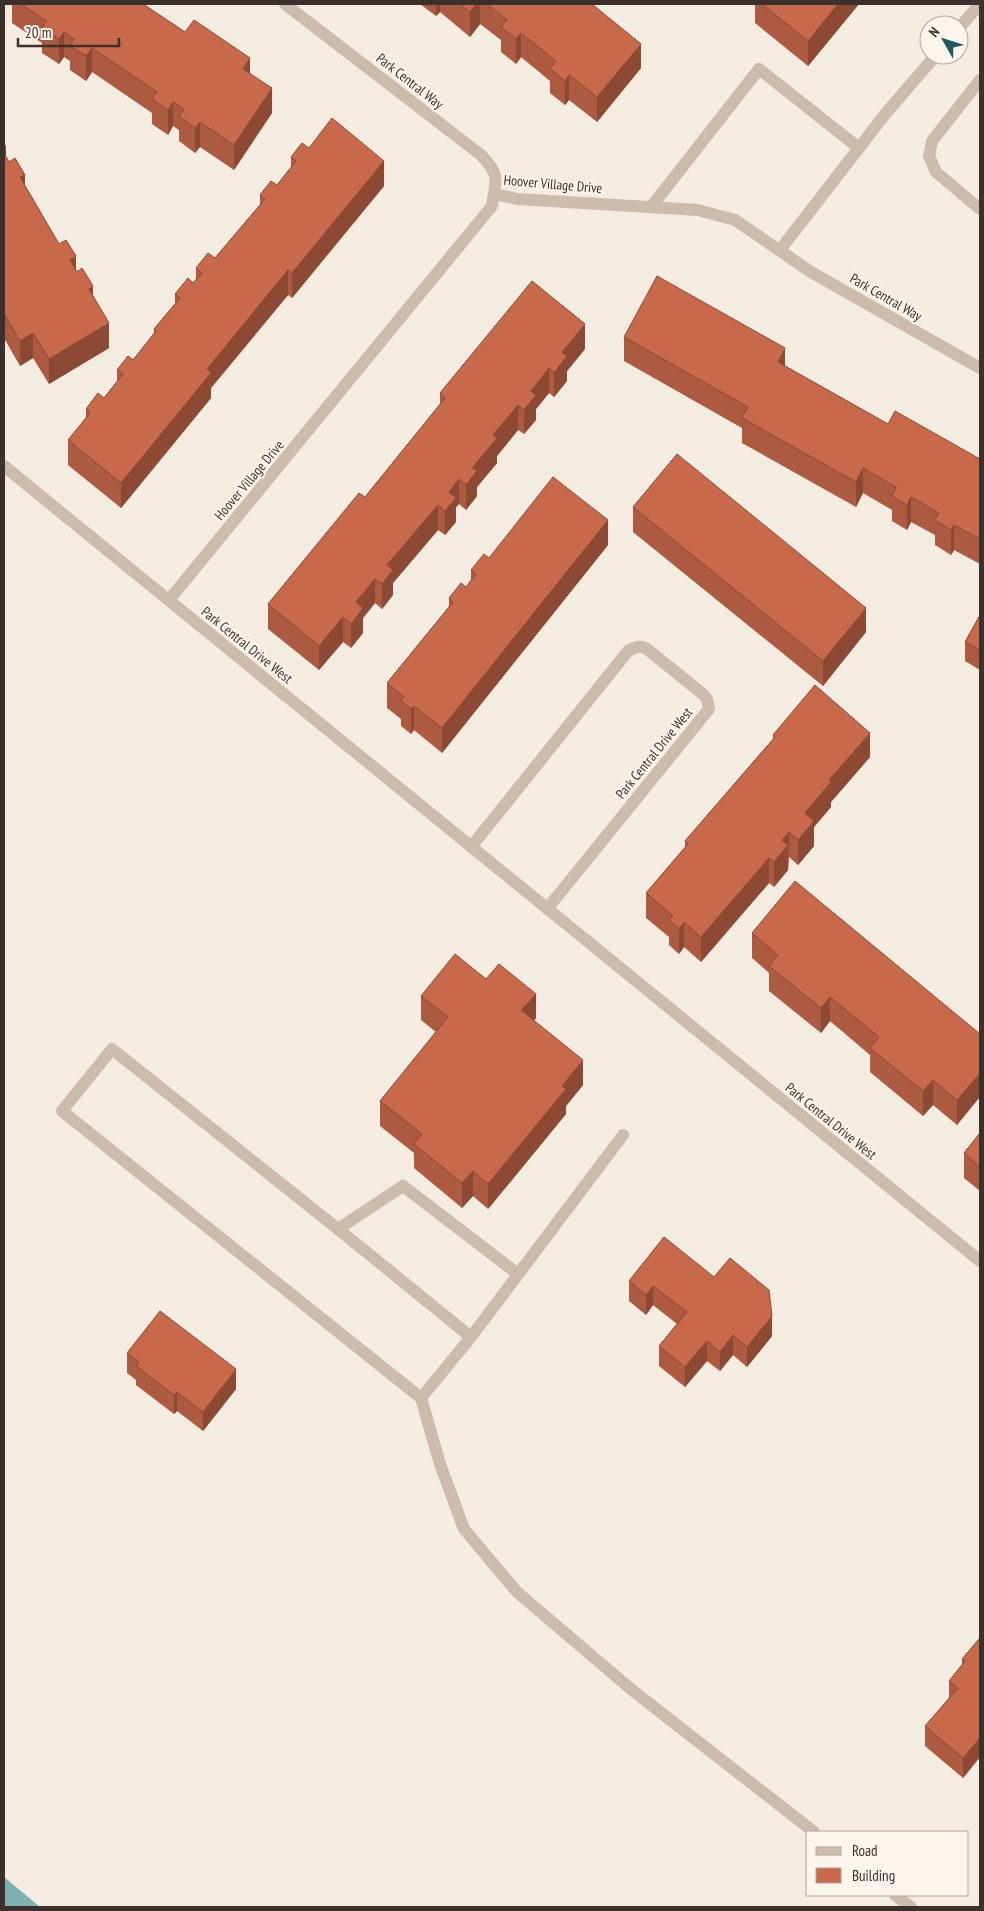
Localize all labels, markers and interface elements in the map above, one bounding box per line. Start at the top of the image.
scale bar [18,15,119,47]
north arrow [919,15,969,65]
text: 20 m [25,23,51,42]
text: N [925,23,943,40]
street label: Park Central Way [373,49,448,113]
street label: Hoover Village Drive [503,171,603,197]
street label: Park Central Way [847,269,926,325]
street label: Hoover Village Drive [210,436,288,524]
street label: Park Central Drive West [198,603,296,687]
street label: Park Central Drive West [612,704,696,802]
street label: Park Central Drive West [782,1079,880,1163]
legend [806,1831,969,1896]
text: Road [852,1841,878,1860]
text: Building [852,1866,895,1885]

